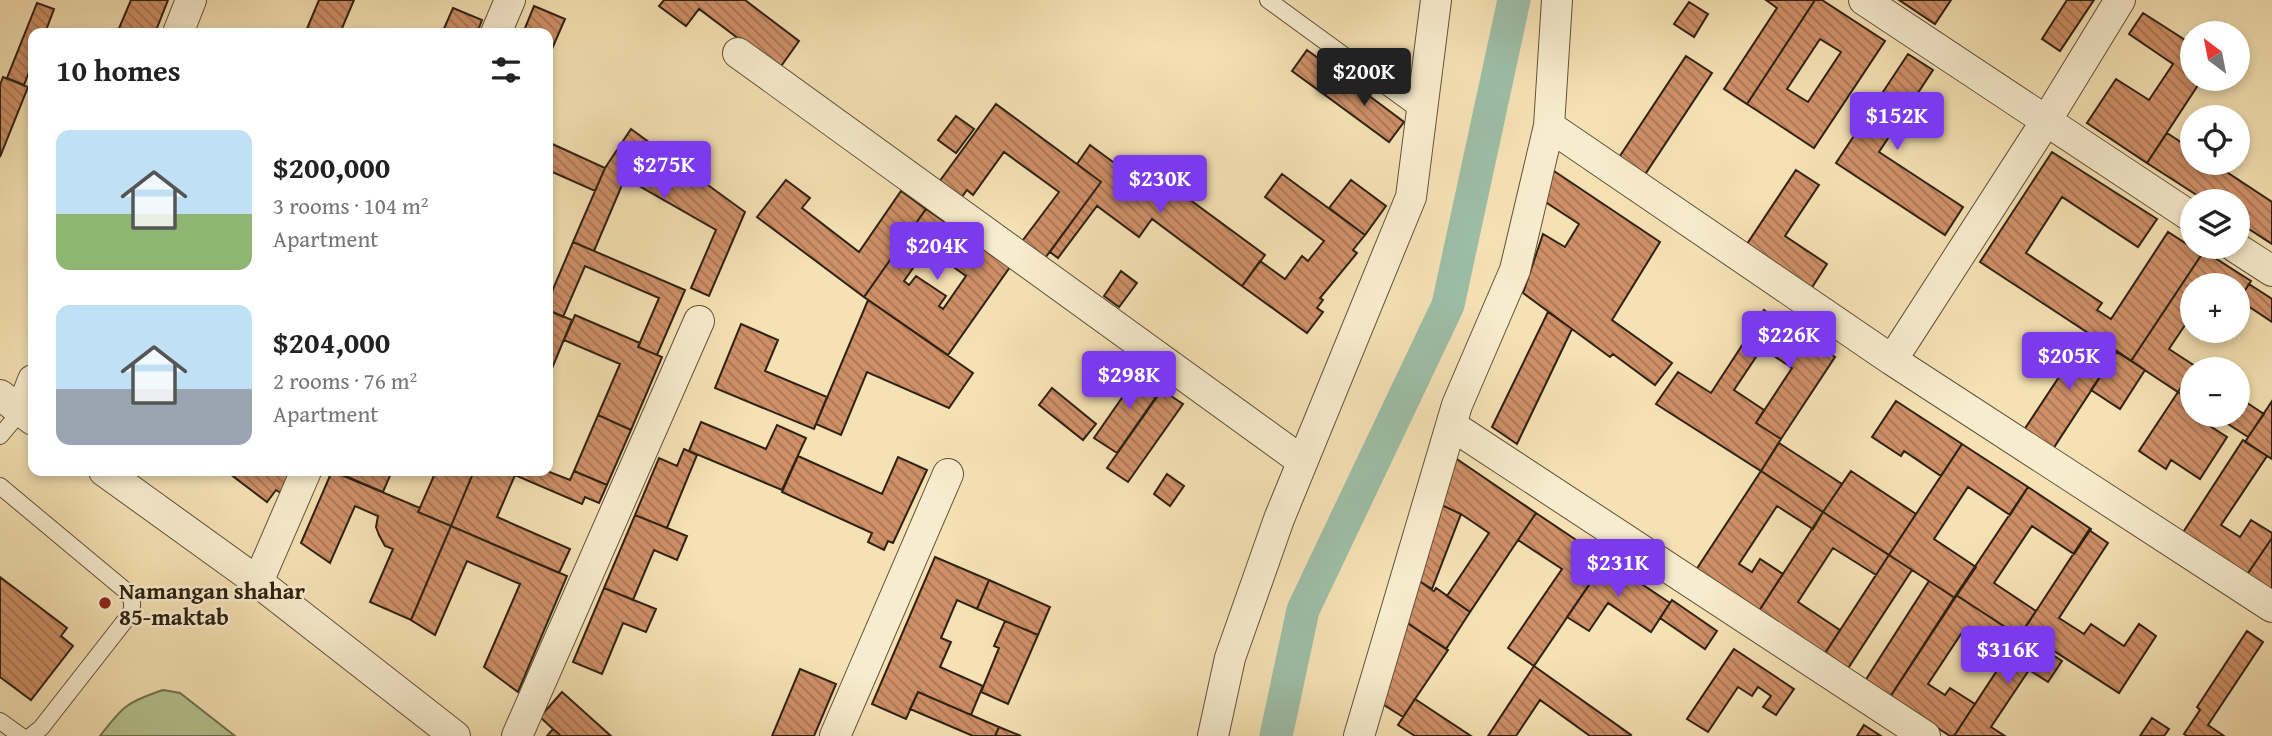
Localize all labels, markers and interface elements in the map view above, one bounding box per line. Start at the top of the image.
north arrow [2180,21,2250,91]
map controls [2180,21,2250,427]
text: 10 homes [56,48,181,92]
pin: $200K [1315,48,1413,108]
icon: filters [487,51,525,89]
text: $200K [1333,54,1395,87]
pin: $152K [1848,92,1946,152]
text: $152K [1866,98,1928,131]
button: locate [2180,105,2250,175]
pin: $275K [615,142,713,201]
text: $200,000 [273,145,390,189]
text: $275K [633,147,695,180]
pin: $230K [1111,156,1209,215]
icon: home [112,158,196,242]
text: $230K [1129,161,1191,194]
text: 3 rooms · 104 m² [273,189,428,222]
button: layers [2180,189,2250,259]
text: Apartment [273,222,378,255]
pin: $204K [888,222,986,282]
text: $204K [906,228,968,261]
button: + [2180,273,2250,343]
pin: $226K [1740,312,1838,371]
text: $226K [1758,317,1820,350]
text: $204,000 [273,320,390,364]
pin: $205K [2020,332,2118,392]
icon: home [112,333,196,417]
text: $205K [2038,338,2100,371]
pin: $298K [1080,352,1178,411]
text: $298K [1098,357,1160,390]
button: − [2180,357,2250,427]
text: 2 rooms · 76 m² [273,364,417,397]
text: Apartment [273,397,378,430]
pin: $231K [1569,540,1667,599]
text: $231K [1587,545,1649,578]
place label: Namangan shahar 85-maktab [119,574,305,633]
marker: Namangan shahar 85-maktab [97,595,113,611]
pin: $316K [1959,626,2057,686]
text: $316K [1977,632,2039,665]

